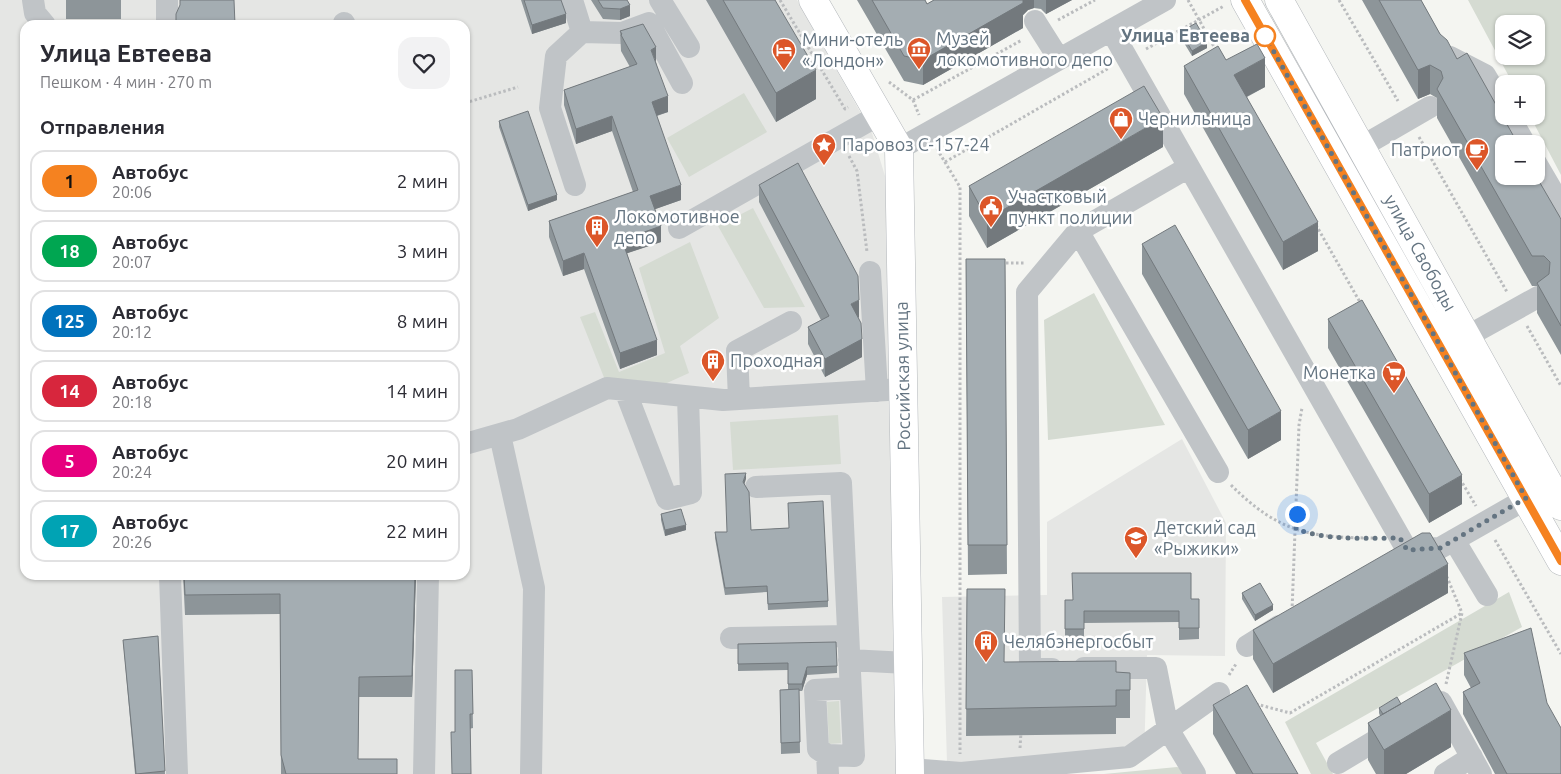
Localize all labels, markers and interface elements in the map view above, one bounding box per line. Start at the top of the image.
map controls [1495,15,1545,185]
button: layers [1495,15,1545,65]
place label: Улица Евтеева [1121,25,1250,45]
marker: Улица Евтеева [1254,25,1276,47]
place label: Музей локомотивного депо [936,28,1113,69]
place label: Мини-отель «Лондон» [802,29,903,70]
museum icon: Музей локомотивного депо [906,36,932,70]
button: heart [398,37,450,89]
hotel icon: Мини-отель «Лондон» [771,37,797,71]
text: Улица Евтеева [40,40,212,67]
text: Пешком · 4 мин · 270 m [40,73,212,91]
button: + [1495,75,1545,125]
shop icon: Чернильница [1108,106,1134,140]
place label: Чернильница [1138,108,1251,128]
text: Отправления [40,116,165,138]
place icon: Паровоз С-157-24 [811,132,837,166]
place label: Паровоз С-157-24 [842,134,990,154]
button: − [1495,135,1545,185]
cafe icon: Патриот [1464,137,1490,171]
place label: Патриот [1391,139,1460,159]
text: Автобус [112,161,188,183]
text: 2 мин [397,170,448,192]
text: 1 [64,171,75,191]
text: 20:06 [112,183,152,201]
place label: Участковый пункт полиции [1008,186,1133,227]
street label: улица Свободы [1381,191,1461,314]
public building icon: Участковый пункт полиции [978,194,1004,228]
place label: Локомотивное депо [614,206,740,247]
building icon: Локомотивное депо [584,214,610,248]
text: Автобус [112,231,188,253]
text: 3 мин [397,240,448,262]
text: 18 [59,241,80,261]
text: 20:07 [112,253,152,271]
text: Автобус [112,301,188,323]
street label: Российская улица [891,301,913,451]
text: 8 мин [397,310,448,332]
text: 125 [54,311,85,331]
text: 20:12 [112,323,152,341]
building icon: Проходная [700,348,726,382]
place label: Проходная [730,350,823,370]
supermarket icon: Монетка [1381,360,1407,394]
place label: Монетка [1303,362,1376,382]
text: Автобус [112,371,188,393]
text: 14 мин [386,380,448,402]
text: 14 [59,381,80,401]
text: 20:18 [112,393,152,411]
text: Автобус [112,441,188,463]
text: 20 мин [386,450,448,472]
text: 5 [64,451,75,471]
text: 20:24 [112,463,152,481]
your location [1285,502,1310,527]
text: Автобус [112,511,188,533]
place label: Детский сад «Рыжики» [1154,517,1256,558]
text: 22 мин [386,520,448,542]
text: 17 [59,521,80,541]
school or university icon: Детский сад «Рыжики» [1123,525,1149,559]
text: 20:26 [112,533,152,551]
building icon: Челябэнергосбыт [973,629,999,663]
place label: Челябэнергосбыт [1004,631,1154,651]

